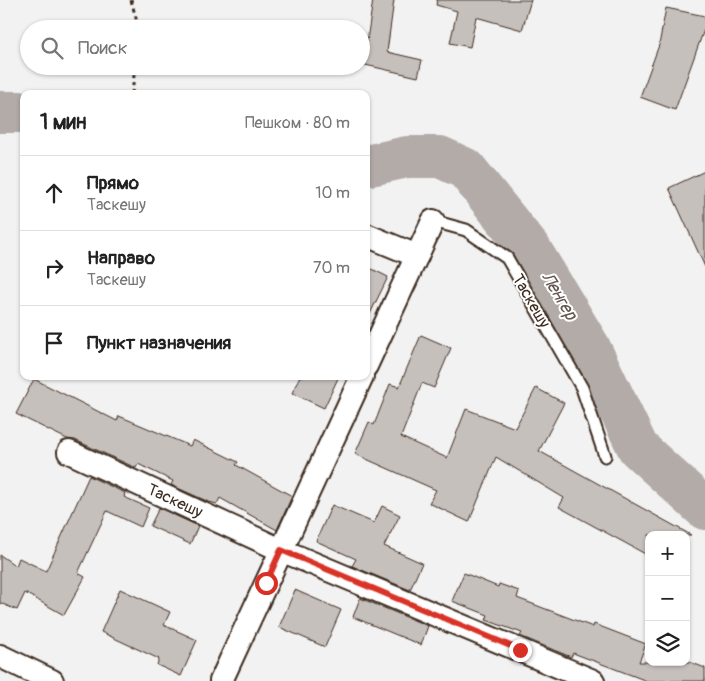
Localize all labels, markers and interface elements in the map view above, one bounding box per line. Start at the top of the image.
search box [20,20,370,75]
icon: search [38,34,66,62]
text: Поиск [78,36,128,60]
text: 1 мин [40,109,86,136]
text: Пешком · 80 m [245,113,350,133]
text: Прямо [87,171,139,195]
icon: ahead [40,179,68,207]
text: 10 m [315,183,350,203]
text: Таскешу [87,195,146,215]
text: Направо [87,246,155,270]
icon: right [40,254,68,282]
text: 70 m [313,258,350,278]
water label: Ленгер [536,268,583,326]
text: Таскешу [87,270,146,290]
street label: Таскешу [508,271,554,332]
icon: arrive [40,329,68,357]
text: Пункт назначения [87,331,231,355]
street label: Таскешу [144,480,206,523]
map controls [645,531,690,666]
button: + [645,531,690,576]
route start [255,572,278,595]
button: − [645,576,690,621]
button: layers [645,621,690,666]
route end [509,639,532,662]

